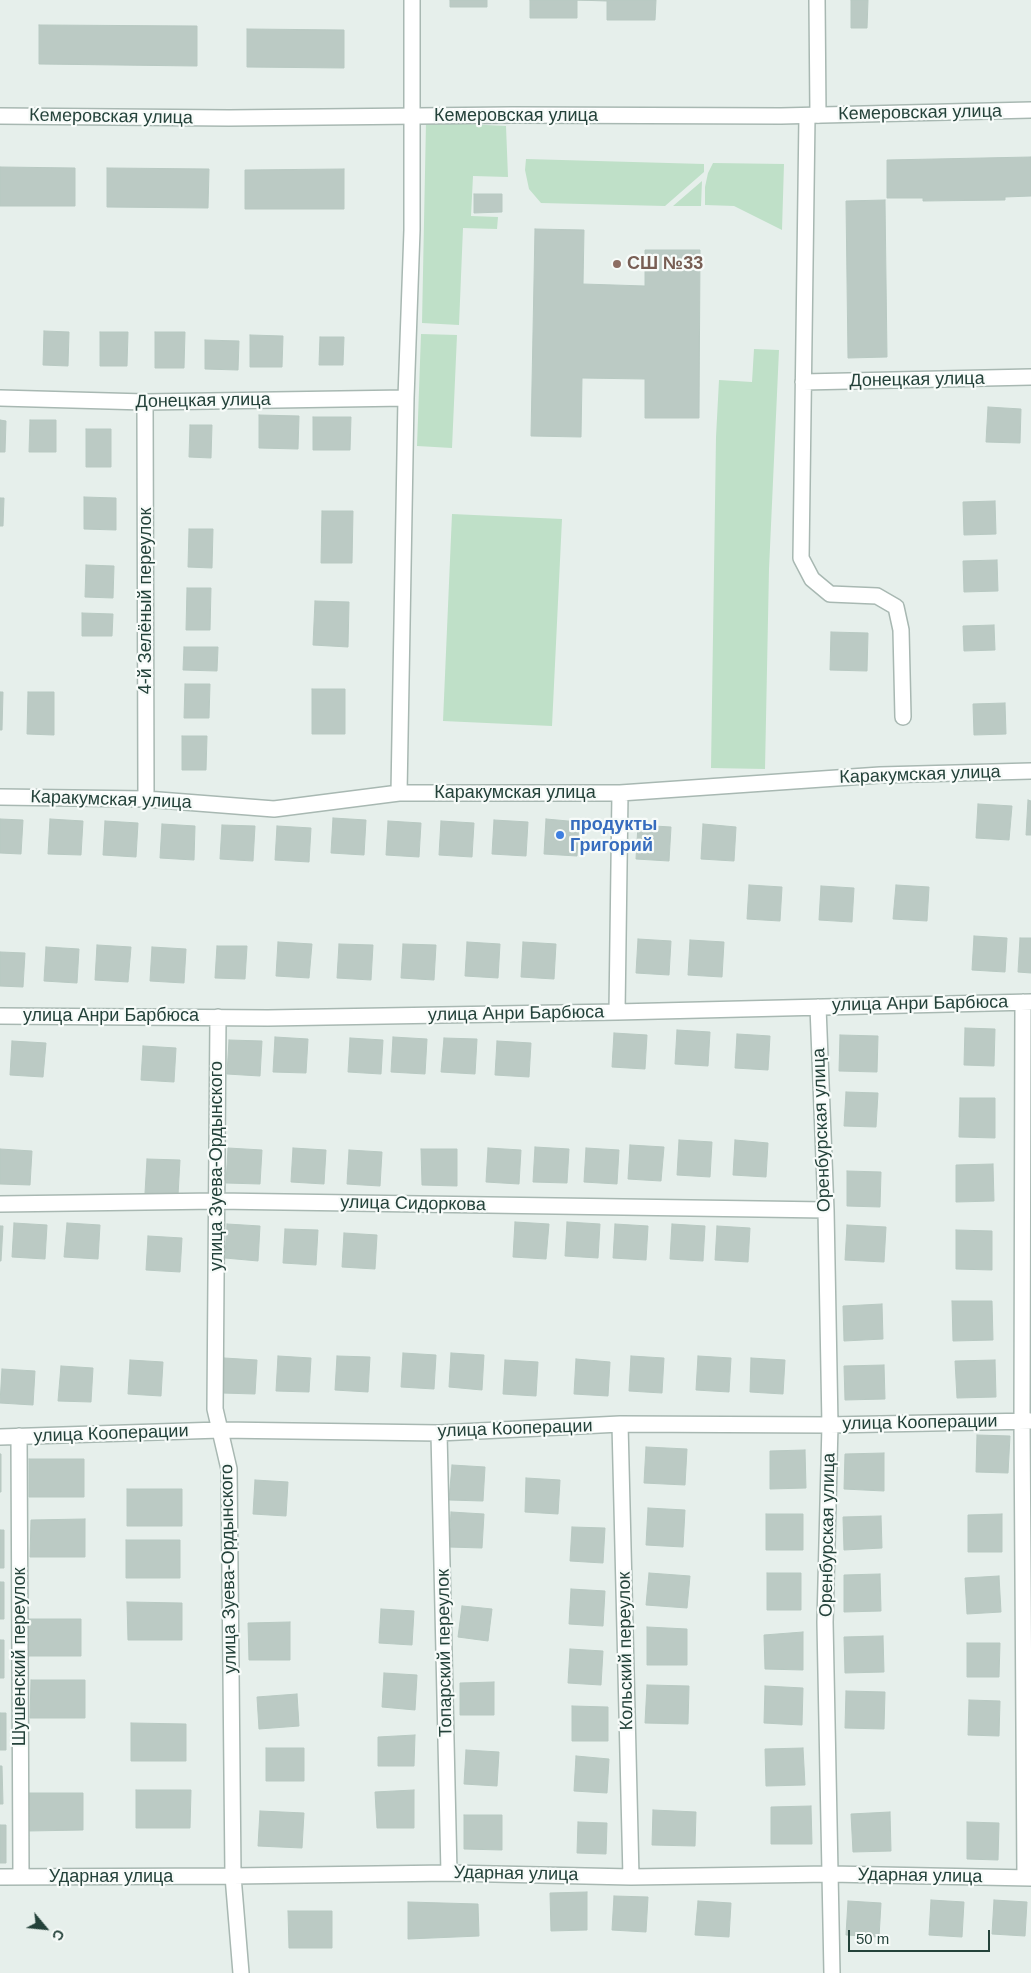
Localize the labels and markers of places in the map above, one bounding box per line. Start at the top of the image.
place label: СШ №33 [627,253,703,275]
marker: СШ №33 [611,258,623,270]
place label: продукты Григорий [570,814,657,856]
marker: продукты Григорий [554,829,566,841]

